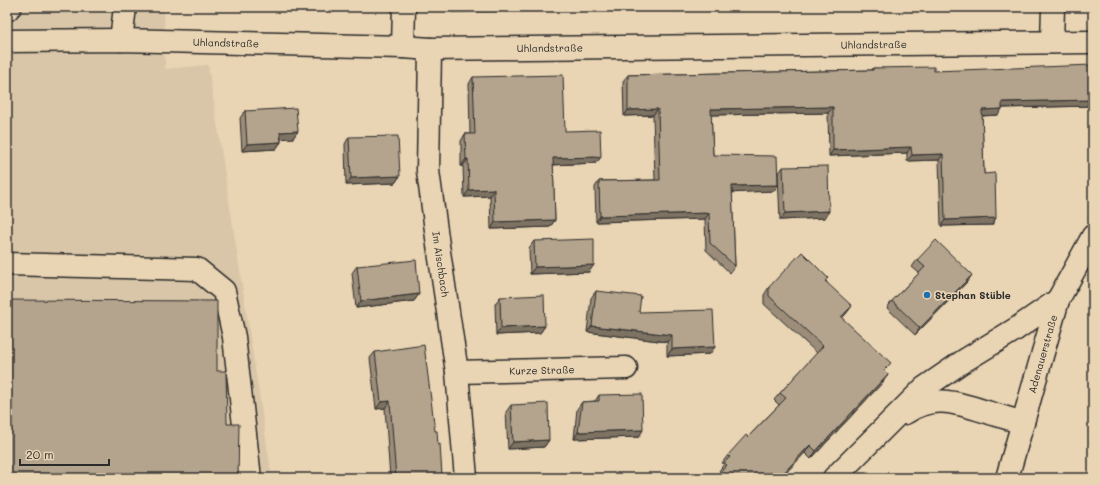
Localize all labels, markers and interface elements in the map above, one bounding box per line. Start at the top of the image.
street label: Uhlandstraße [193,35,259,50]
street label: Uhlandstraße [841,37,907,52]
street label: Uhlandstraße [517,40,583,55]
street label: Im Aischbach [429,230,453,298]
place label: Stephan Stüble [935,288,1011,302]
marker: Stephan Stüble [922,290,932,300]
street label: Adenauerstraße [1025,313,1060,395]
street label: Kurze Straße [509,362,575,378]
scale bar [20,441,109,467]
text: 20 m [26,446,54,462]

